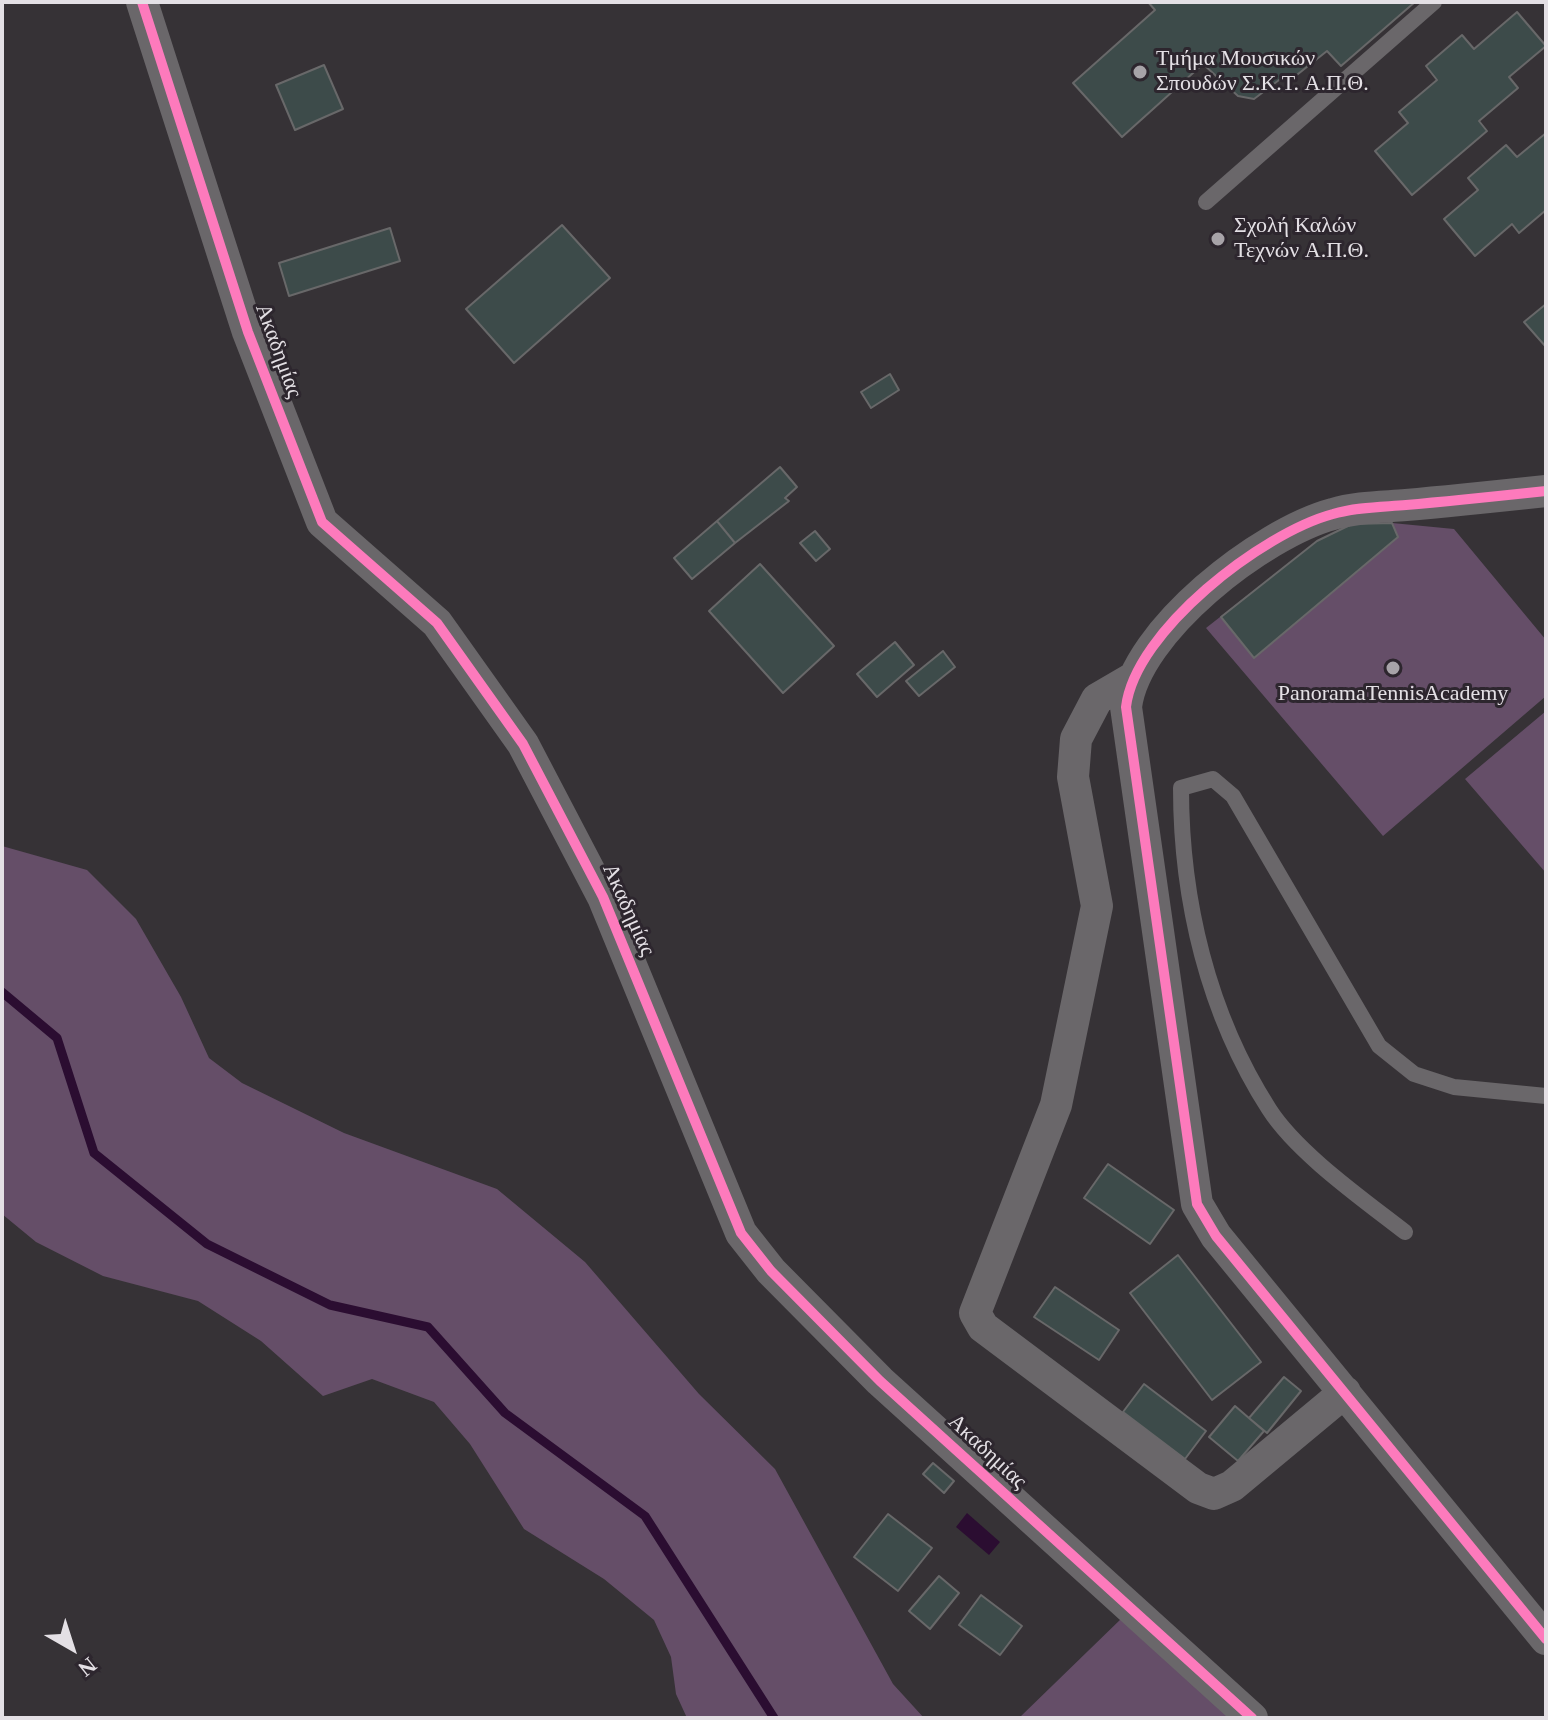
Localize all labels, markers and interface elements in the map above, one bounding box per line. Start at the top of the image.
place label: Τμήμα Μουσικών Σπουδών Σ.Κ.Τ. Α.Π.Θ. [1156,46,1369,98]
marker: Τμήμα Μουσικών Σπουδών Σ.Κ.Τ. Α.Π.Θ. [1131,63,1149,81]
place label: Σχολή Καλών Τεχνών Α.Π.Θ. [1234,213,1369,264]
marker: Σχολή Καλών Τεχνών Α.Π.Θ. [1209,230,1227,248]
street label: Ακαδημίας [249,300,307,402]
marker: PanoramaTennisAcademy [1384,659,1402,677]
place label: PanoramaTennisAcademy [1278,681,1508,707]
street label: Ακαδημίας [596,860,660,960]
street label: Ακαδημίας [942,1409,1032,1495]
north arrow [32,1608,112,1688]
text: N [73,1652,101,1682]

